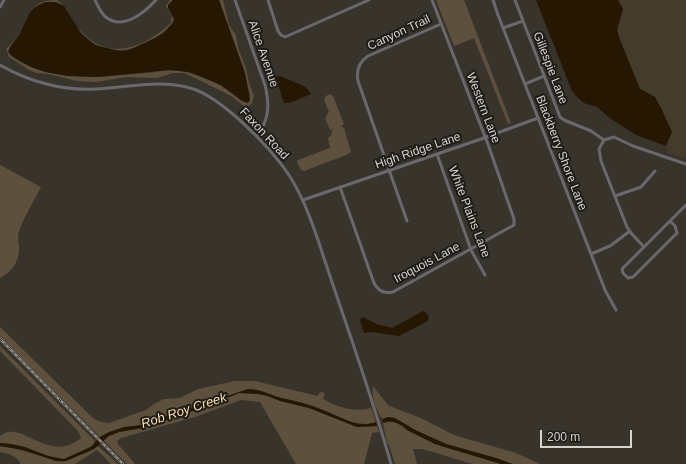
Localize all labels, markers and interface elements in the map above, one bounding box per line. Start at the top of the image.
street label: Canyon Trail [365,12,433,54]
street label: Alice Avenue [245,19,281,89]
street label: Gillespie Lane [530,30,570,106]
street label: Western Lane [463,71,503,145]
street label: Blackberry Shore Lane [532,93,590,213]
street label: Faxon Road [236,105,292,163]
street label: High Ridge Lane [373,130,463,172]
street label: White Plains Lane [445,164,493,260]
street label: Iroquois Lane [392,240,462,286]
water label: Rob Roy Creek [139,390,229,432]
scale bar [542,422,634,448]
text: 200 m [547,430,580,444]

